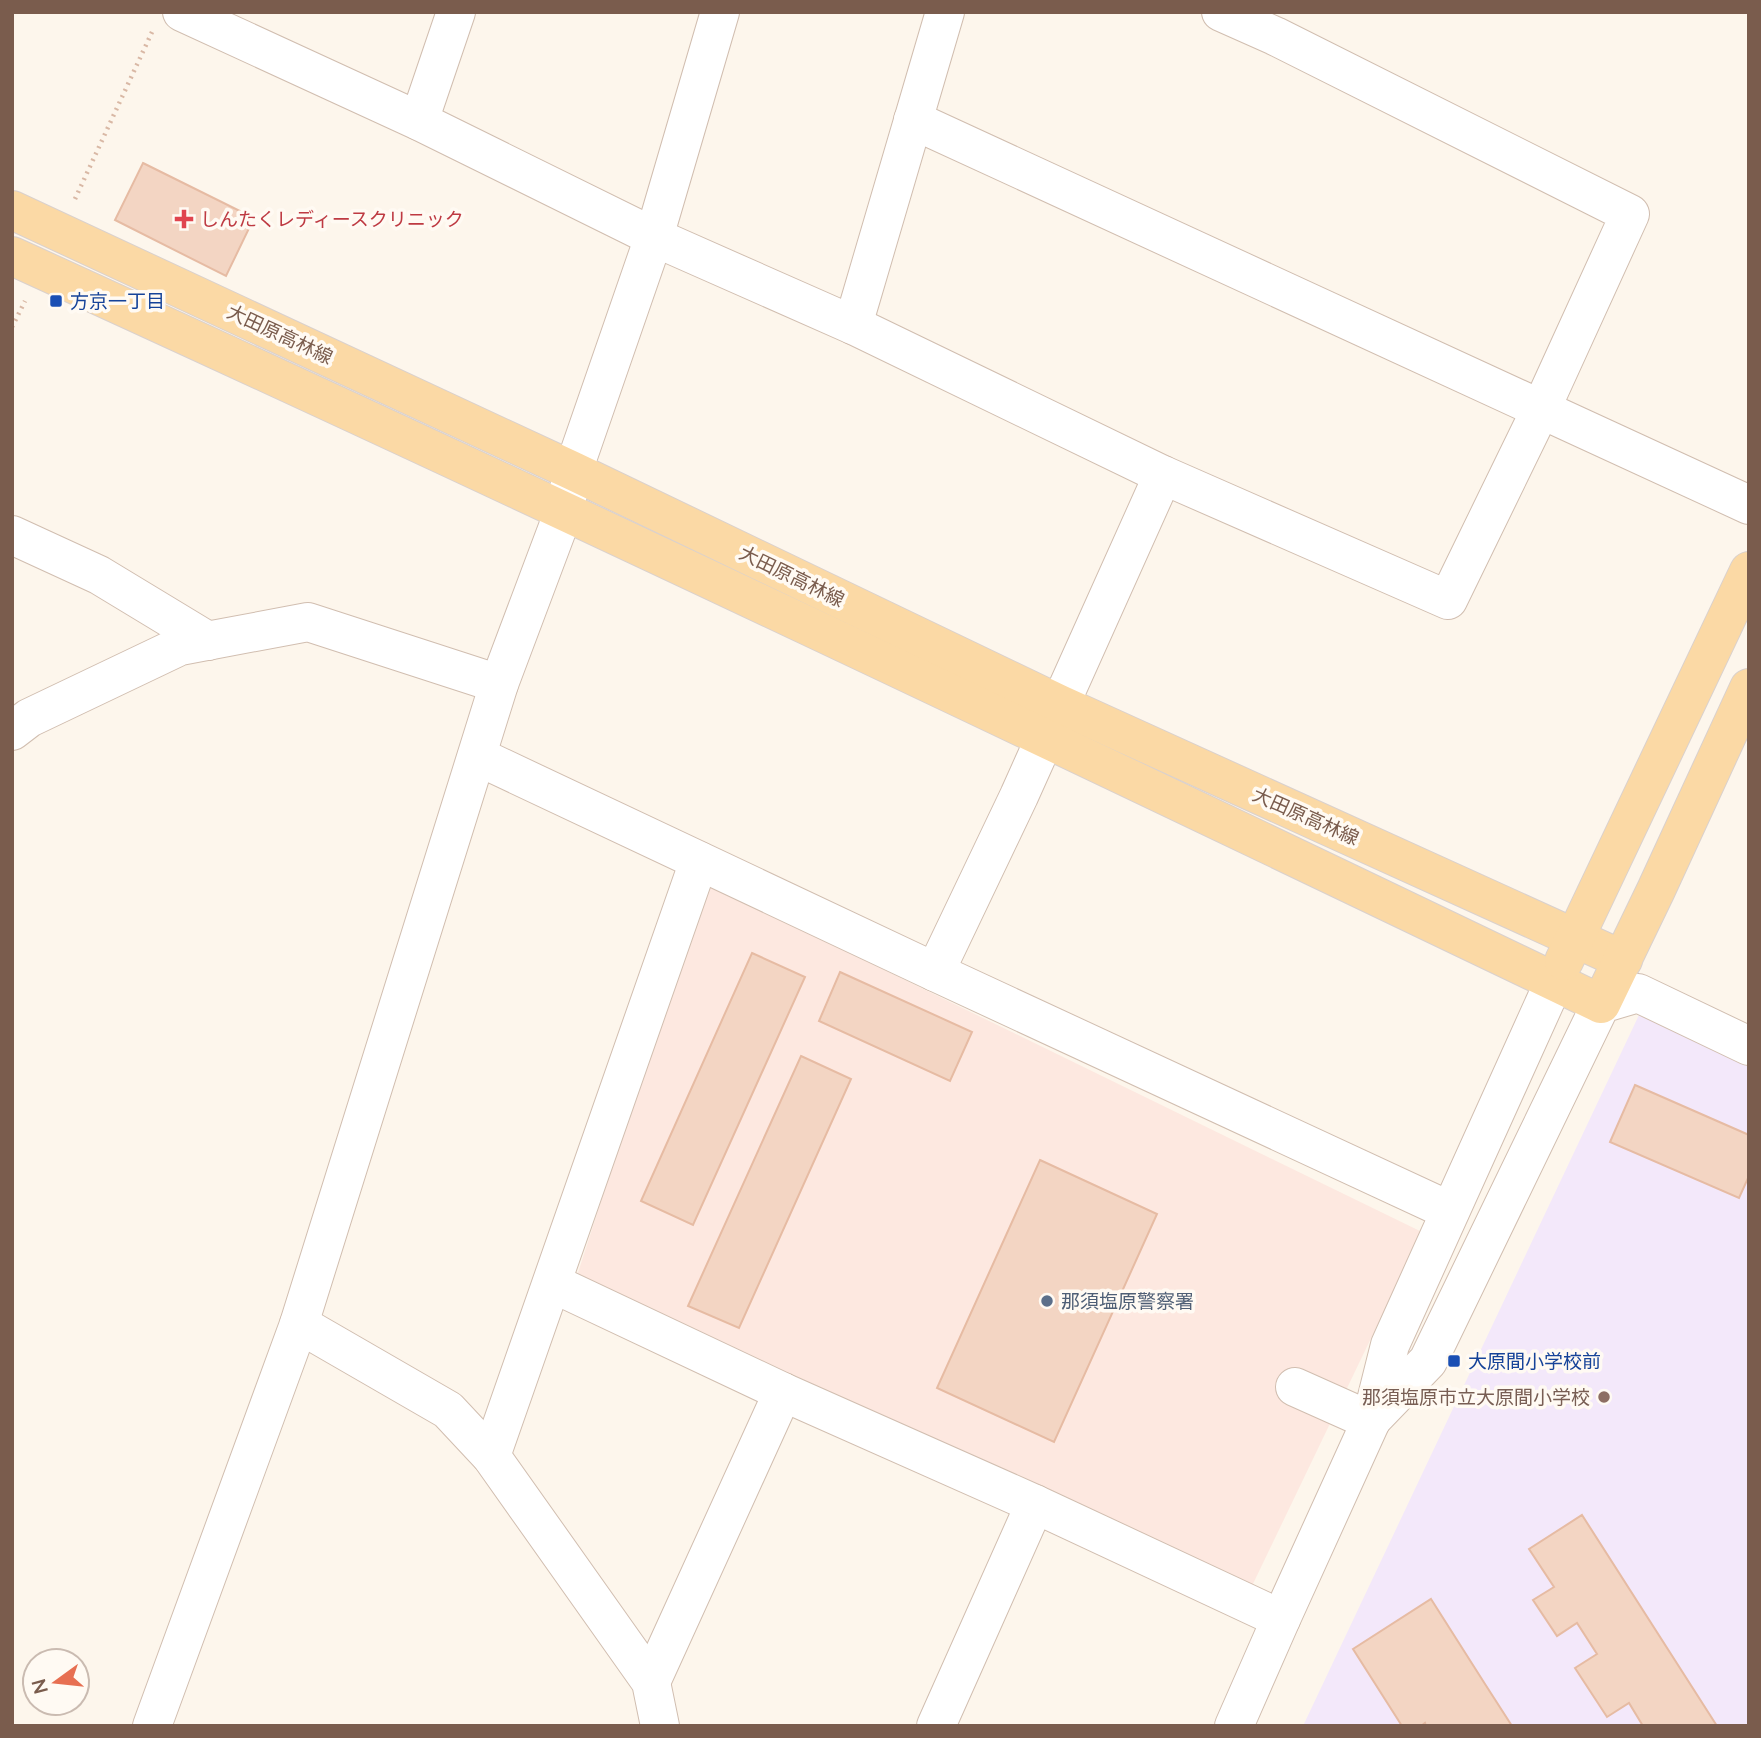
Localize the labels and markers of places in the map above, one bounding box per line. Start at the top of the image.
place label: しんたくレディースクリニック [200,207,464,230]
marker: しんたくレディースクリニック [174,209,194,229]
place label: 方京一丁目 [70,289,165,312]
marker: 方京一丁目 [48,293,64,309]
place label: 那須塩原警察署 [1061,1289,1194,1312]
marker: 那須塩原警察署 [1039,1293,1055,1309]
place label: 大原間小学校前 [1468,1349,1601,1372]
marker: 大原間小学校前 [1446,1353,1462,1369]
place label: 那須塩原市立大原間小学校 [1362,1385,1590,1408]
marker: 那須塩原市立大原間小学校 [1596,1389,1612,1405]

